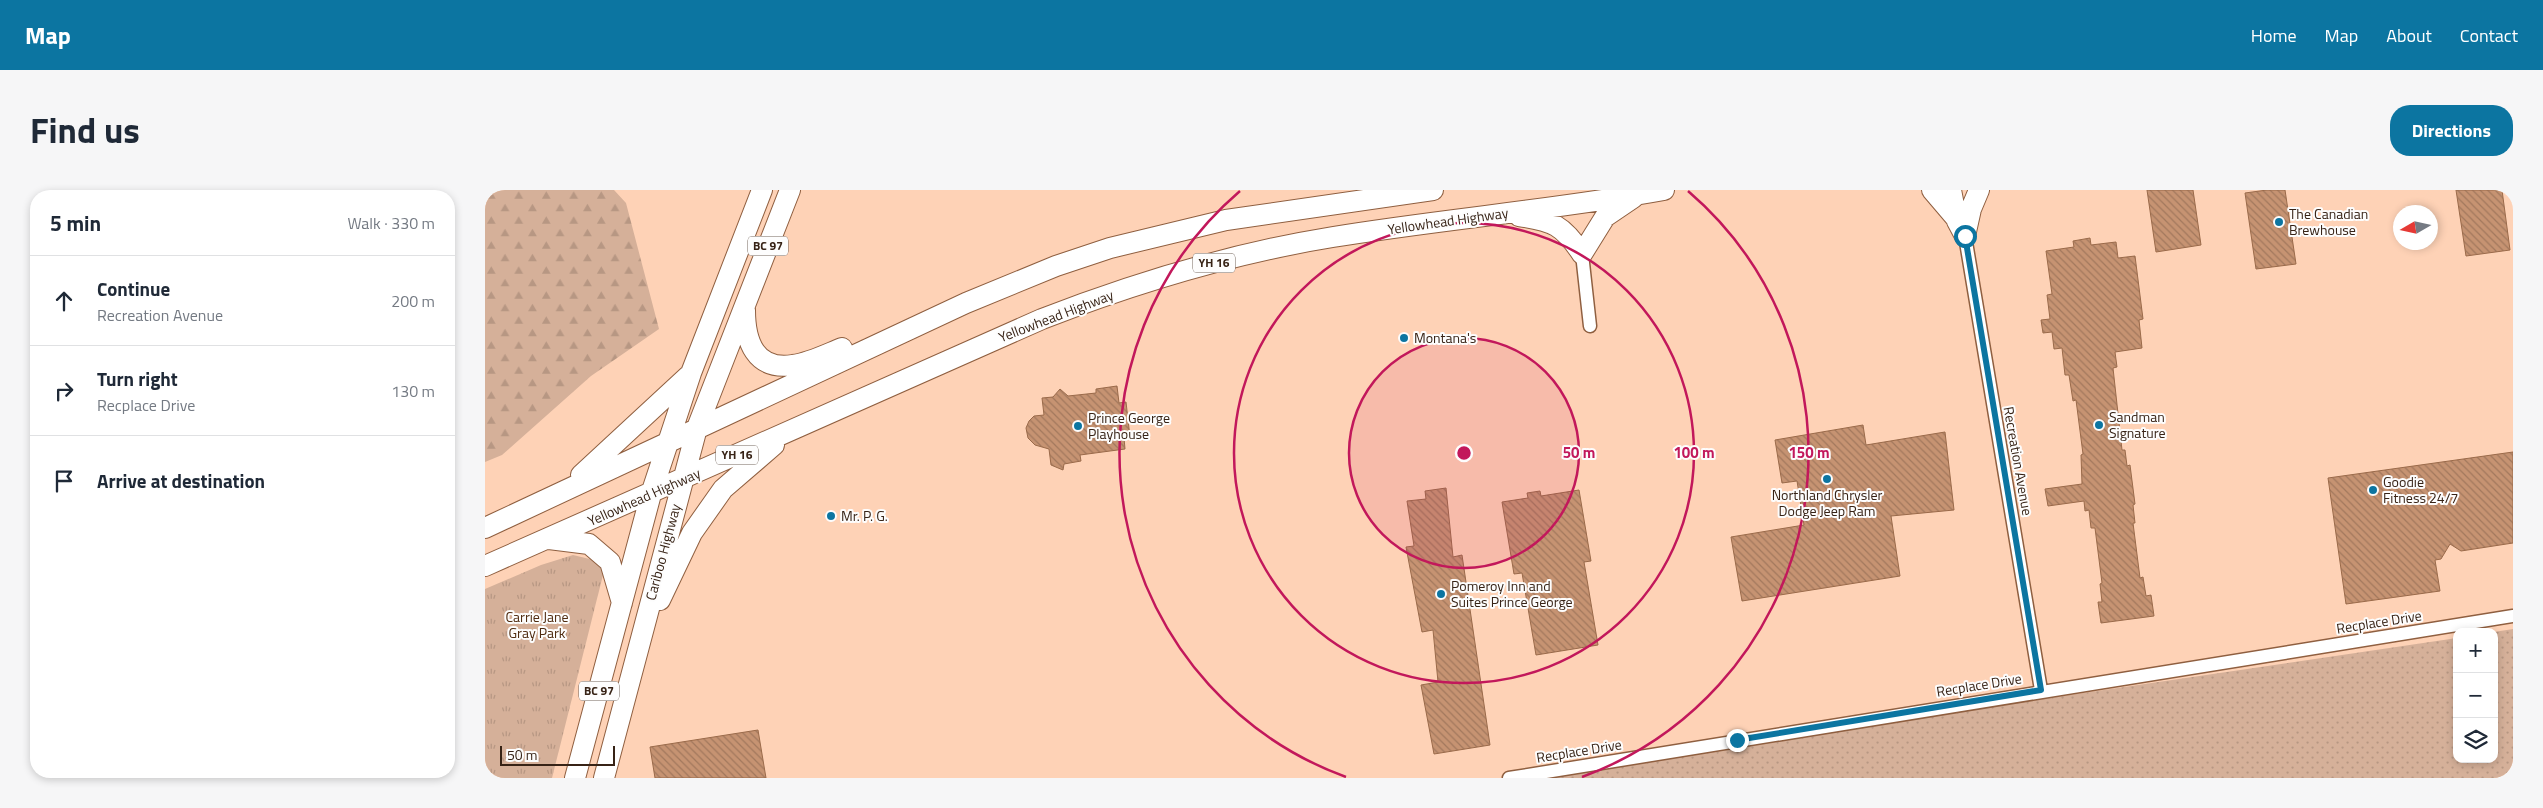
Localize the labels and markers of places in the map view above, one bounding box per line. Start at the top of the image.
place label: The Canadian Brewhouse [2289,203,2368,240]
marker: The Canadian Brewhouse [2273,216,2285,228]
place label: Montana's [1414,327,1476,348]
marker: Montana's [1398,332,1410,344]
place label: Sandman Signature [2109,406,2166,443]
place label: Prince George Playhouse [1088,407,1170,444]
marker: Sandman Signature [2093,419,2105,431]
marker: Prince George Playhouse [1072,420,1084,432]
centre of rings [1455,444,1473,462]
place label: Goodie Fitness 24/7 [2383,471,2458,508]
marker: Northland Chrysler Dodge Jeep Ram [1821,473,1833,485]
place label: Northland Chrysler Dodge Jeep Ram [1772,484,1882,521]
marker: Goodie Fitness 24/7 [2367,484,2379,496]
place label: Mr. P. G. [841,505,888,526]
marker: Mr. P. G. [825,510,837,522]
place label: Pomeroy Inn and Suites Prince George [1451,575,1573,612]
marker: Pomeroy Inn and Suites Prince George [1435,588,1447,600]

